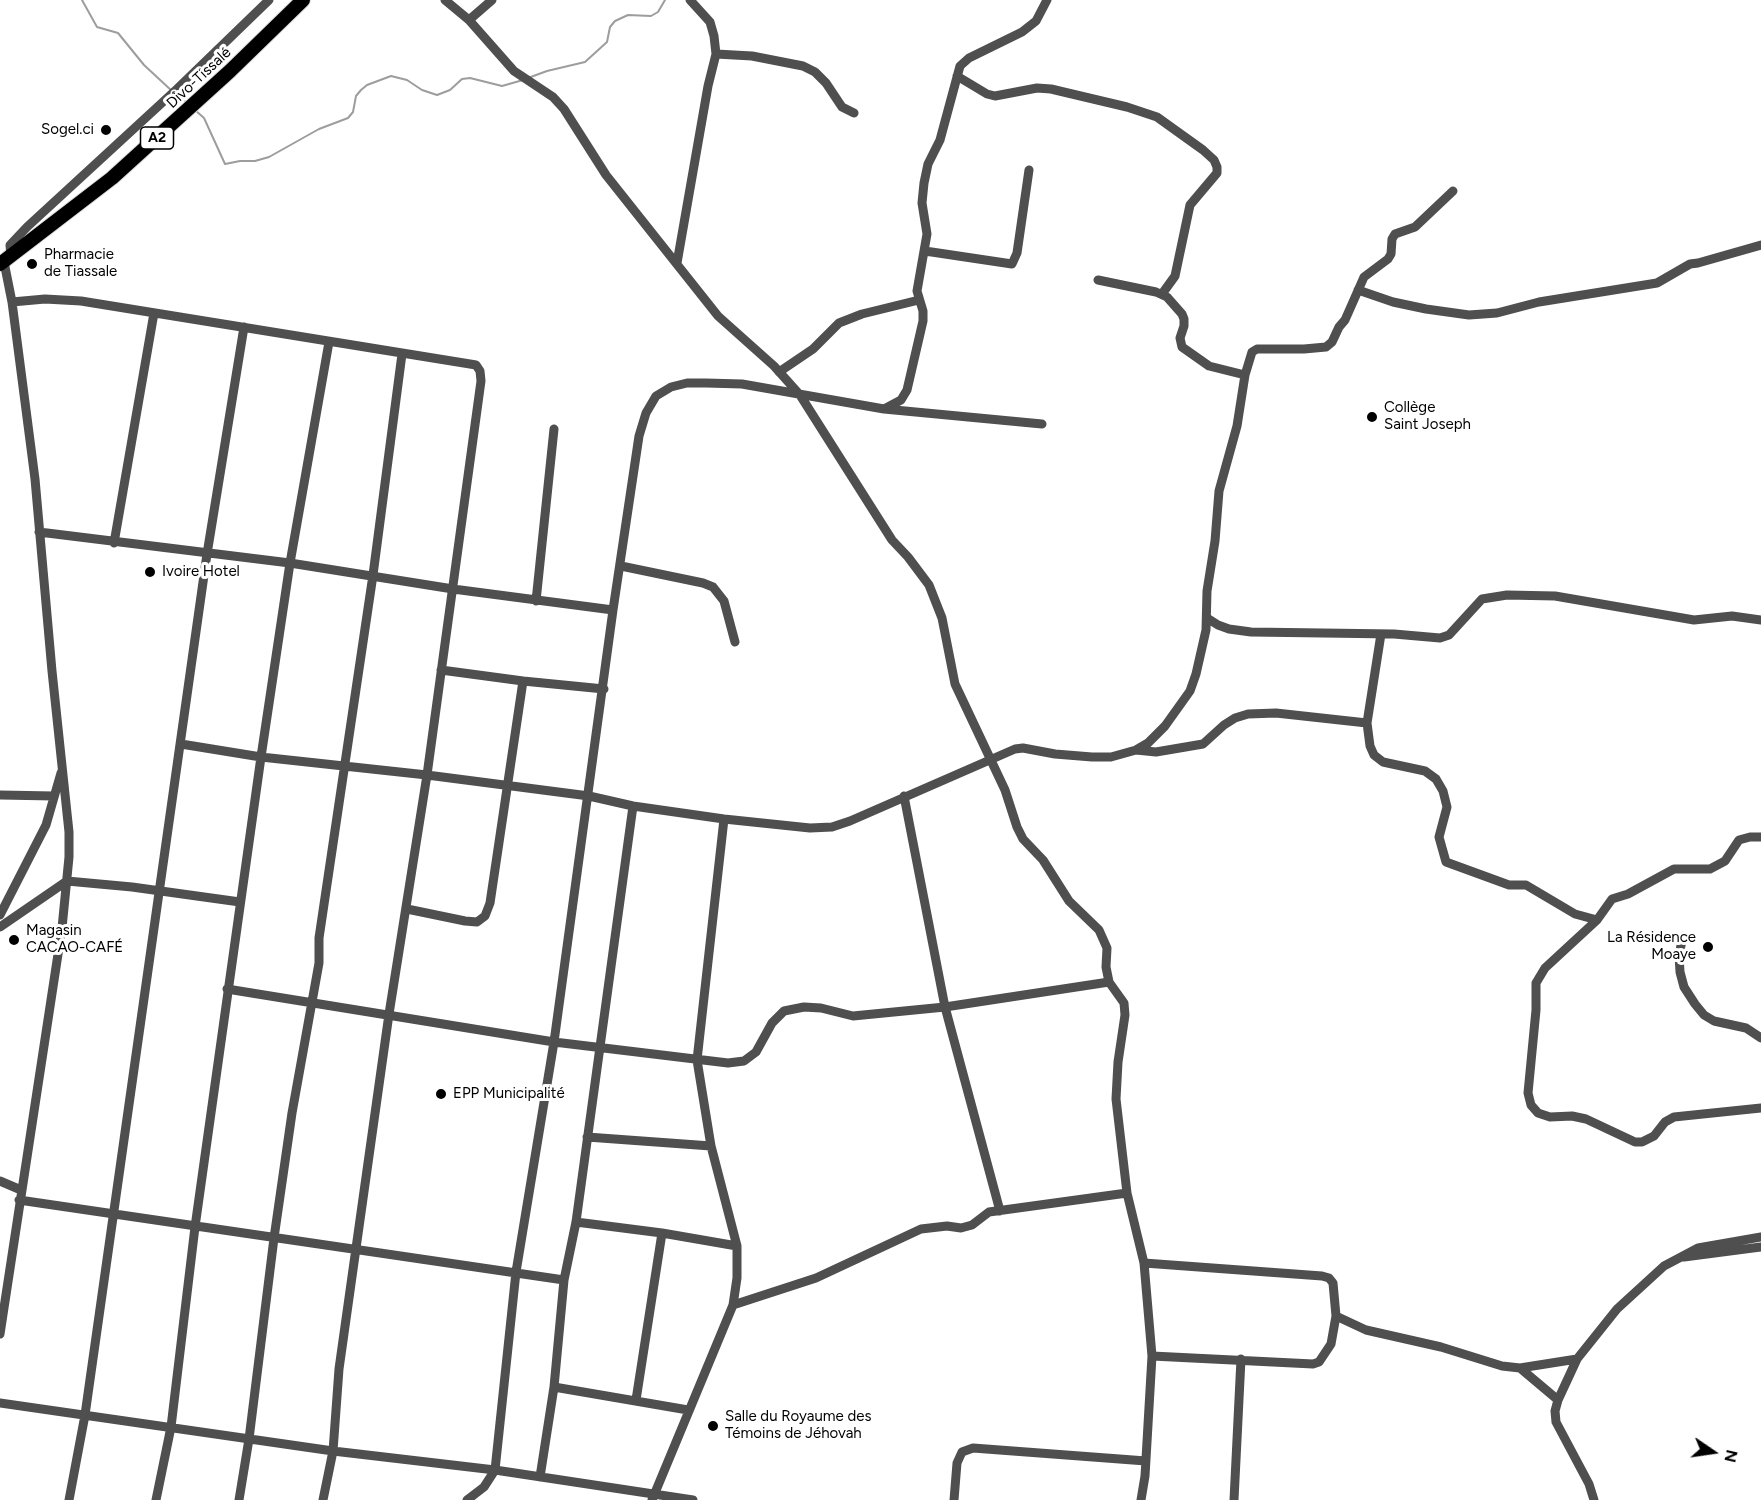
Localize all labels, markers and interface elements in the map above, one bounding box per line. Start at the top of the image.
street label: Divo-Tissalé [163,44,235,112]
place label: Sogel.ci [41,121,94,139]
marker: Sogel.ci [99,123,113,137]
road number: A2 [140,127,174,149]
place label: Pharmacie de Tiassale [44,246,117,281]
marker: Pharmacie de Tiassale [25,257,39,271]
place label: Collège Saint Joseph [1384,399,1471,434]
marker: Collège Saint Joseph [1365,410,1379,424]
place label: Ivoire Hotel [162,563,240,581]
marker: Ivoire Hotel [143,565,157,579]
place label: Magasin CACAO-CAFÉ [26,922,123,957]
place label: La Résidence Moaye [1607,929,1696,964]
marker: Magasin CACAO-CAFÉ [7,933,21,947]
marker: La Résidence Moaye [1701,940,1715,954]
place label: EPP Municipalité [453,1085,565,1103]
marker: EPP Municipalité [434,1087,448,1101]
place label: Salle du Royaume des Témoins de Jéhovah [725,1408,871,1443]
marker: Salle du Royaume des Témoins de Jéhovah [706,1419,720,1433]
north arrow [1683,1422,1743,1482]
text: N [1720,1448,1742,1464]

